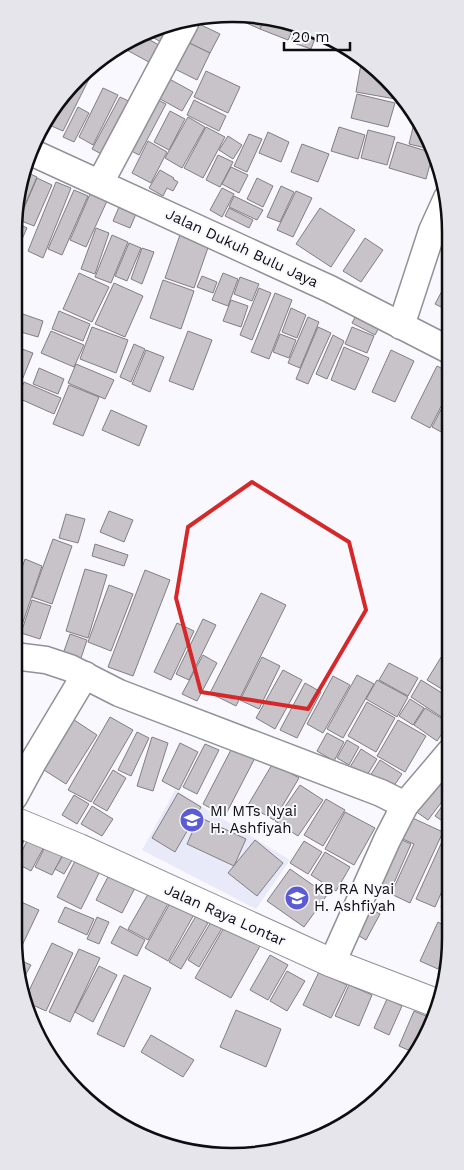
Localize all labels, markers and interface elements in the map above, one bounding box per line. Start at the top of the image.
scale bar [284,20,350,52]
text: 20 m [292,28,330,46]
street label: Jalan Dukuh Bulu Jaya [163,205,322,292]
place label: MI MTs Nyai H. Ashfiyah [210,802,297,837]
school or university icon: MI MTs Nyai H. Ashfiyah [179,807,205,833]
street label: Jalan Raya Lontar [162,880,288,950]
place label: KB RA Nyai H. Ashfiyah [314,880,396,915]
school or university icon: KB RA Nyai H. Ashfiyah [284,885,310,911]

